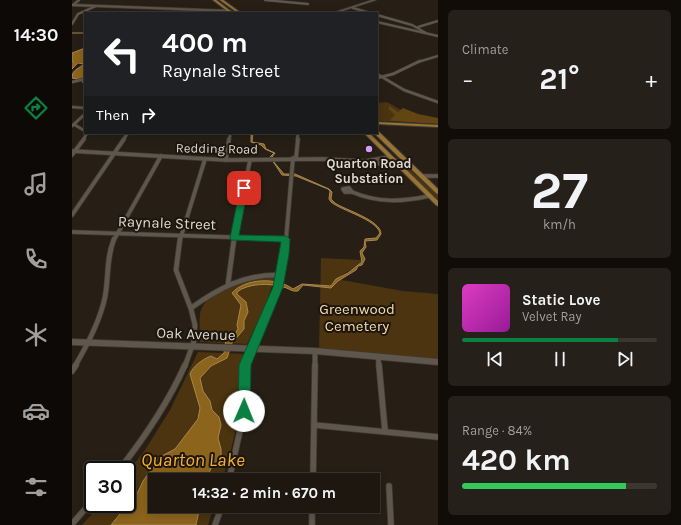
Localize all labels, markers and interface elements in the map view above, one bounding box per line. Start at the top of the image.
text: 14:30 [14,24,58,46]
text: 400 m [162,26,248,59]
icon: left [96,28,148,80]
text: Climate [462,42,508,57]
text: Raynale Street [162,60,280,82]
text: 21° [539,61,580,97]
text: − [462,67,474,93]
text: + [645,67,657,93]
icon: directions [22,94,50,122]
icon: right [137,104,159,126]
text: Then [96,106,129,124]
street label: Redding Road [176,140,258,157]
marker: Quarton Road Substation [364,144,374,154]
place label: Quarton Road Substation [327,156,411,186]
text: 27 [531,160,588,221]
icon: music [22,170,50,198]
pin [227,171,261,205]
icon: arrive [233,177,255,199]
street label: Raynale Street [118,212,217,234]
text: km/h [543,217,576,232]
icon: phone [22,245,50,273]
text: Static Love [522,291,600,309]
park label: Greenwood Cemetery [319,300,395,335]
text: Velvet Ray [522,309,582,324]
icon: climate [22,321,50,349]
street label: Oak Avenue [156,324,236,344]
icon: previous [484,348,506,370]
icon: pause [549,348,571,370]
icon: next [614,348,636,370]
position arrow [223,390,265,432]
icon: car [22,397,50,425]
text: Range · 84% [462,423,532,438]
text: 420 km [462,442,571,478]
water label: Quarton Lake [141,449,245,471]
speed limit sign: 30 [84,461,136,513]
icon: filters [22,473,50,501]
text: 14:32 · 2 min · 670 m [192,484,336,502]

